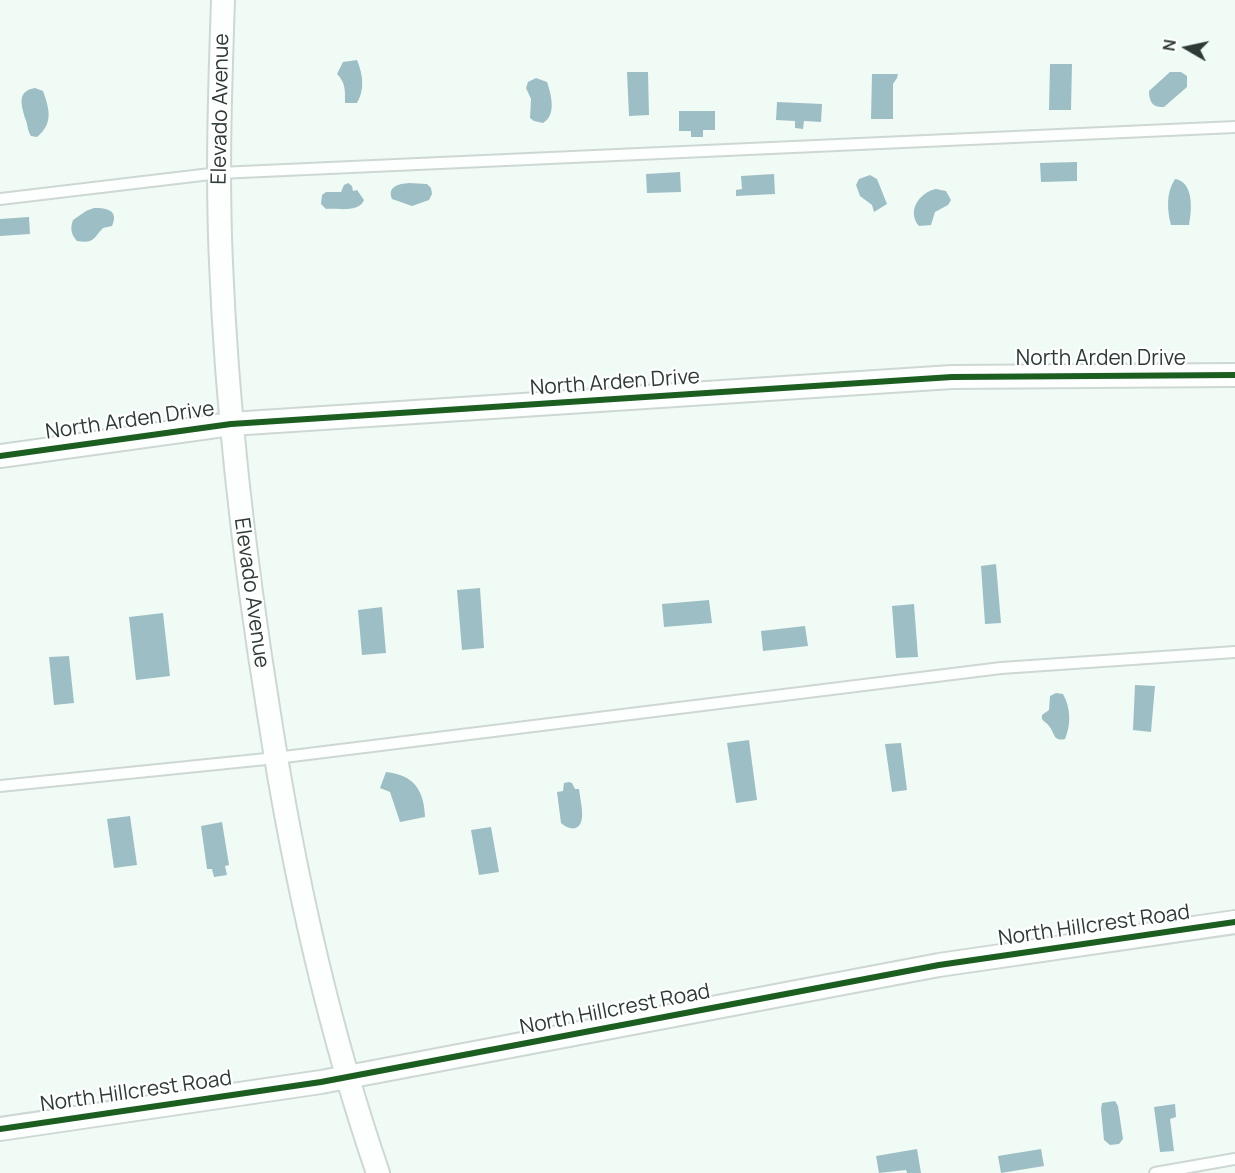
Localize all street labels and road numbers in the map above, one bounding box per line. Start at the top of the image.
street label: Elevado Avenue [207,33,235,185]
street label: North Arden Drive [1016,346,1186,372]
street label: North Arden Drive [529,364,701,402]
street label: North Arden Drive [44,397,216,445]
street label: Elevado Avenue [228,516,274,670]
street label: North Hillcrest Road [997,900,1191,952]
street label: North Hillcrest Road [518,979,712,1041]
street label: North Hillcrest Road [39,1066,233,1118]

